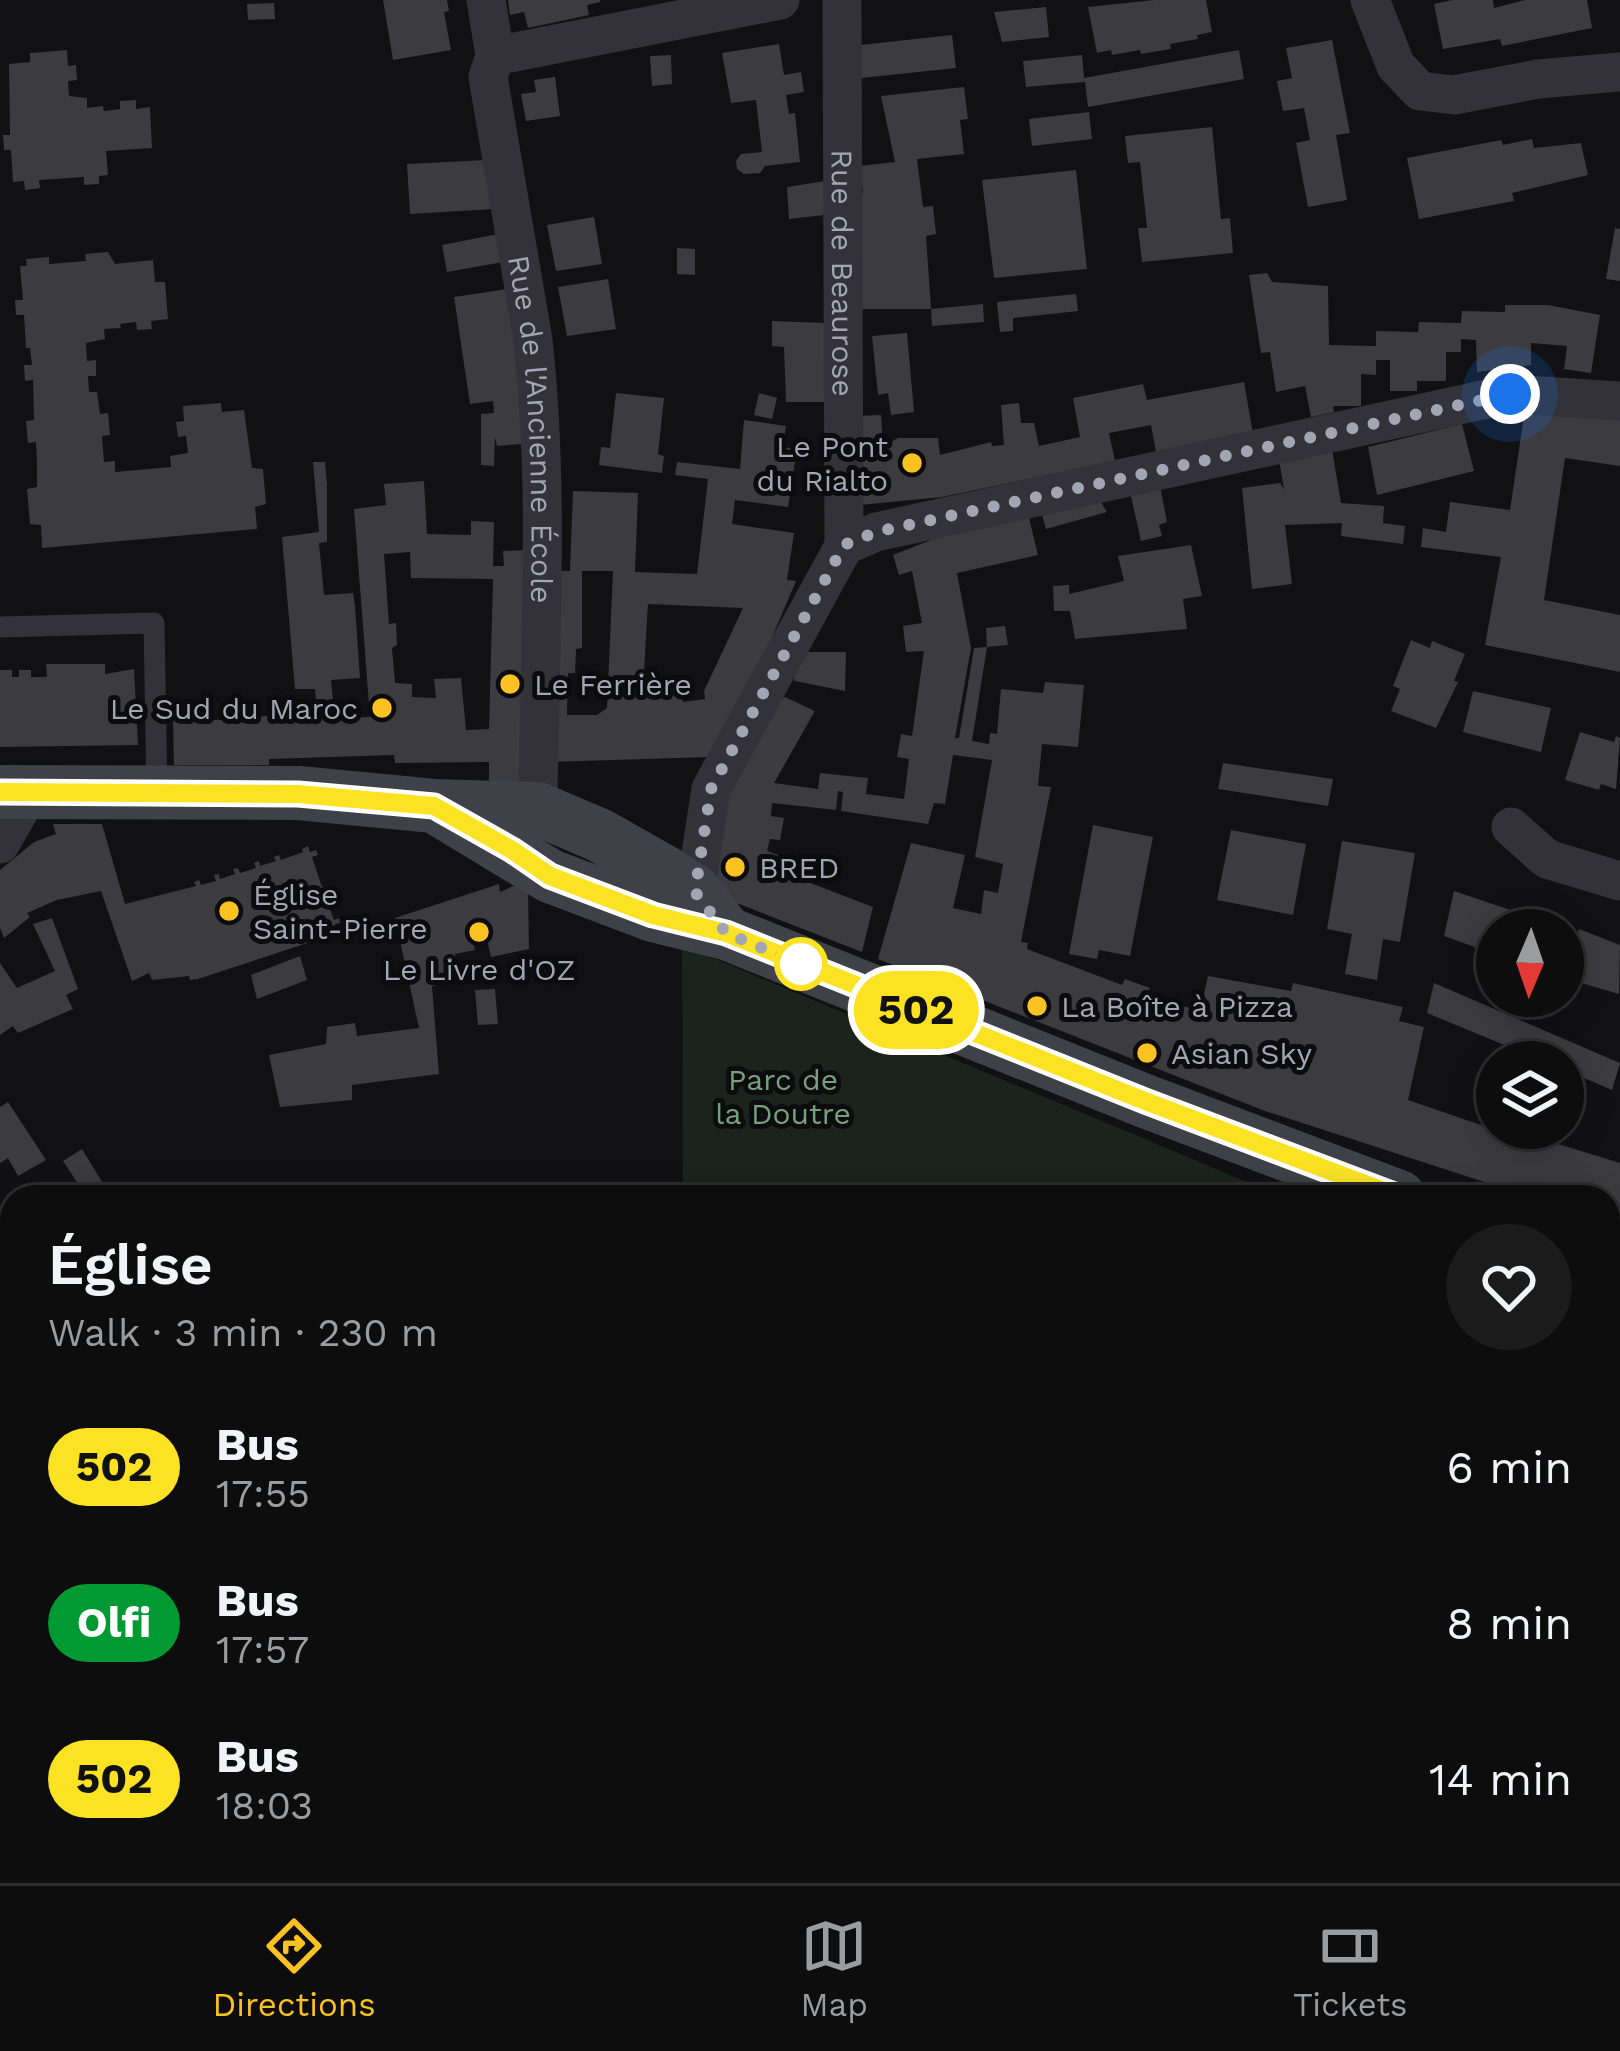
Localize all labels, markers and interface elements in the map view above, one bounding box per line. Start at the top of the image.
street label: Rue de Beaurose [825,149,861,397]
street label: Rue de l'Ancienne École [501,253,560,604]
your location [1480,364,1540,424]
place label: Le Pont du Rialto [757,429,888,498]
marker: Le Pont du Rialto [899,450,925,476]
place label: Le Ferrière [534,667,692,702]
marker: Le Ferrière [497,671,523,697]
place label: Le Sud du Maroc [110,691,358,726]
marker: Le Sud du Maroc [369,695,395,721]
place label: BRED [759,850,839,885]
marker: BRED [722,854,748,880]
place label: Église Saint-Pierre [253,877,428,946]
marker: Église Saint-Pierre [216,898,242,924]
north arrow [1476,909,1584,1017]
map controls [1476,909,1584,1149]
marker: Le Livre d'OZ [466,919,492,945]
unlabelled marker [776,939,826,989]
place label: Le Livre d'OZ [383,952,575,987]
line badge: 502 [847,971,985,1049]
text: 502 [878,985,954,1034]
place label: La Boîte à Pizza [1061,989,1293,1024]
marker: La Boîte à Pizza [1024,993,1050,1019]
place label: Asian Sky [1171,1036,1312,1071]
marker: Asian Sky [1134,1040,1160,1066]
button: layers [1476,1041,1584,1149]
park label: Parc de la Doutre [715,1062,851,1131]
button: heart [1446,1224,1572,1350]
text: Église [48,1231,213,1298]
text: Walk · 3 min · 230 m [48,1310,438,1355]
text: Bus [216,1418,299,1471]
text: 6 min [1447,1441,1572,1494]
text: 502 [76,1442,152,1491]
text: 17:55 [216,1471,310,1516]
text: Bus [216,1574,299,1627]
text: 8 min [1446,1597,1572,1650]
text: Olfi [77,1598,151,1647]
text: 17:57 [216,1627,309,1672]
text: Bus [216,1730,299,1783]
text: 14 min [1429,1753,1572,1806]
text: 502 [76,1754,152,1803]
text: 18:03 [216,1783,313,1828]
tab: Directions [213,1913,376,2024]
tab: Map [801,1913,868,2024]
tab: Tickets [1293,1913,1408,2024]

